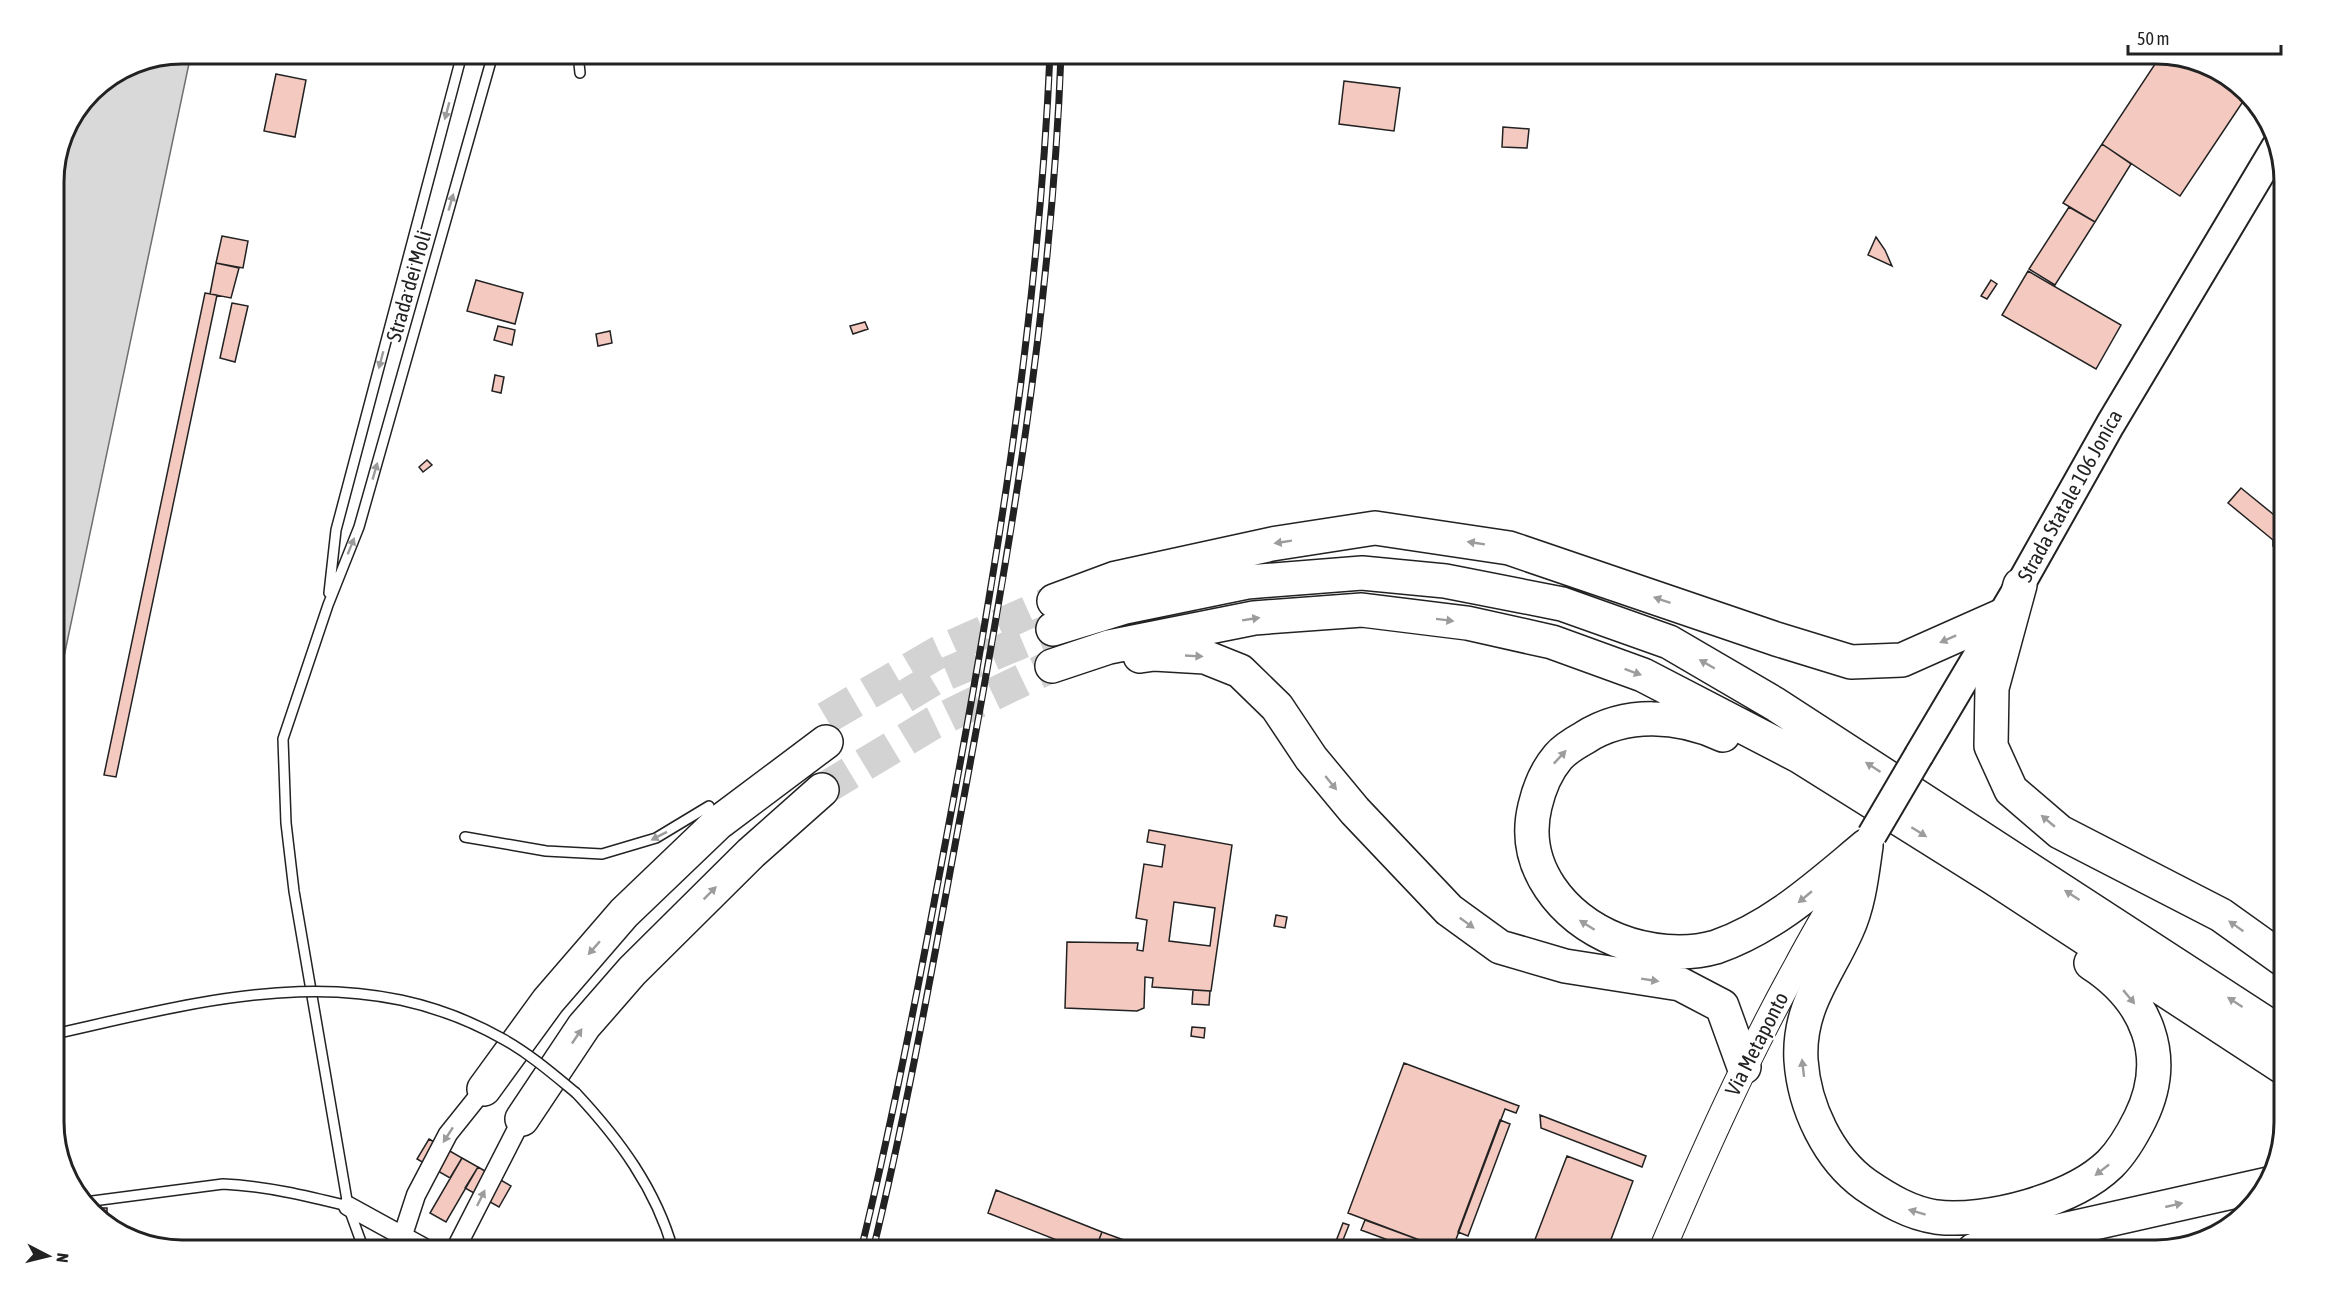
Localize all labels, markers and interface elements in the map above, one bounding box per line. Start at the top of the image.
scale bar [2128,18,2281,56]
text: 50 m [2137,28,2169,49]
one-way arrow [442,101,452,120]
one-way arrow [447,193,456,211]
street label: Strada dei Moli [381,227,435,344]
one-way arrow [376,351,385,369]
street label: Strada Statale 106 Jonica [2012,405,2126,586]
one-way arrow [371,462,380,480]
one-way arrow [347,537,356,555]
one-way arrow [1274,538,1293,547]
one-way arrow [1466,538,1485,547]
one-way arrow [1653,594,1671,604]
one-way arrow [1242,614,1261,623]
one-way arrow [1436,616,1455,625]
one-way arrow [1939,635,1956,644]
one-way arrow [1184,651,1203,661]
one-way arrow [1699,659,1715,670]
one-way arrow [1624,667,1642,677]
one-way arrow [1553,750,1566,765]
one-way arrow [1865,762,1881,773]
one-way arrow [1325,776,1337,791]
one-way arrow [2041,815,2056,828]
one-way arrow [1911,826,1927,837]
one-way arrow [650,830,668,840]
one-way arrow [703,887,717,901]
one-way arrow [1798,890,1813,903]
one-way arrow [2064,890,2080,901]
one-way arrow [1458,917,1474,929]
one-way arrow [1579,919,1595,930]
one-way arrow [2229,920,2245,932]
one-way arrow [588,940,601,955]
one-way arrow [1641,975,1660,984]
street label: Via Metaponto [1720,988,1792,1099]
one-way arrow [2122,989,2135,1004]
one-way arrow [2227,997,2243,1008]
one-way arrow [572,1027,583,1044]
one-way arrow [1798,1059,1807,1078]
one-way arrow [443,1127,454,1143]
one-way arrow [2094,1163,2109,1175]
one-way arrow [476,1189,485,1206]
one-way arrow [2165,1199,2183,1209]
one-way arrow [1908,1207,1926,1216]
north arrow [18,1226,78,1286]
text: N [53,1252,72,1264]

